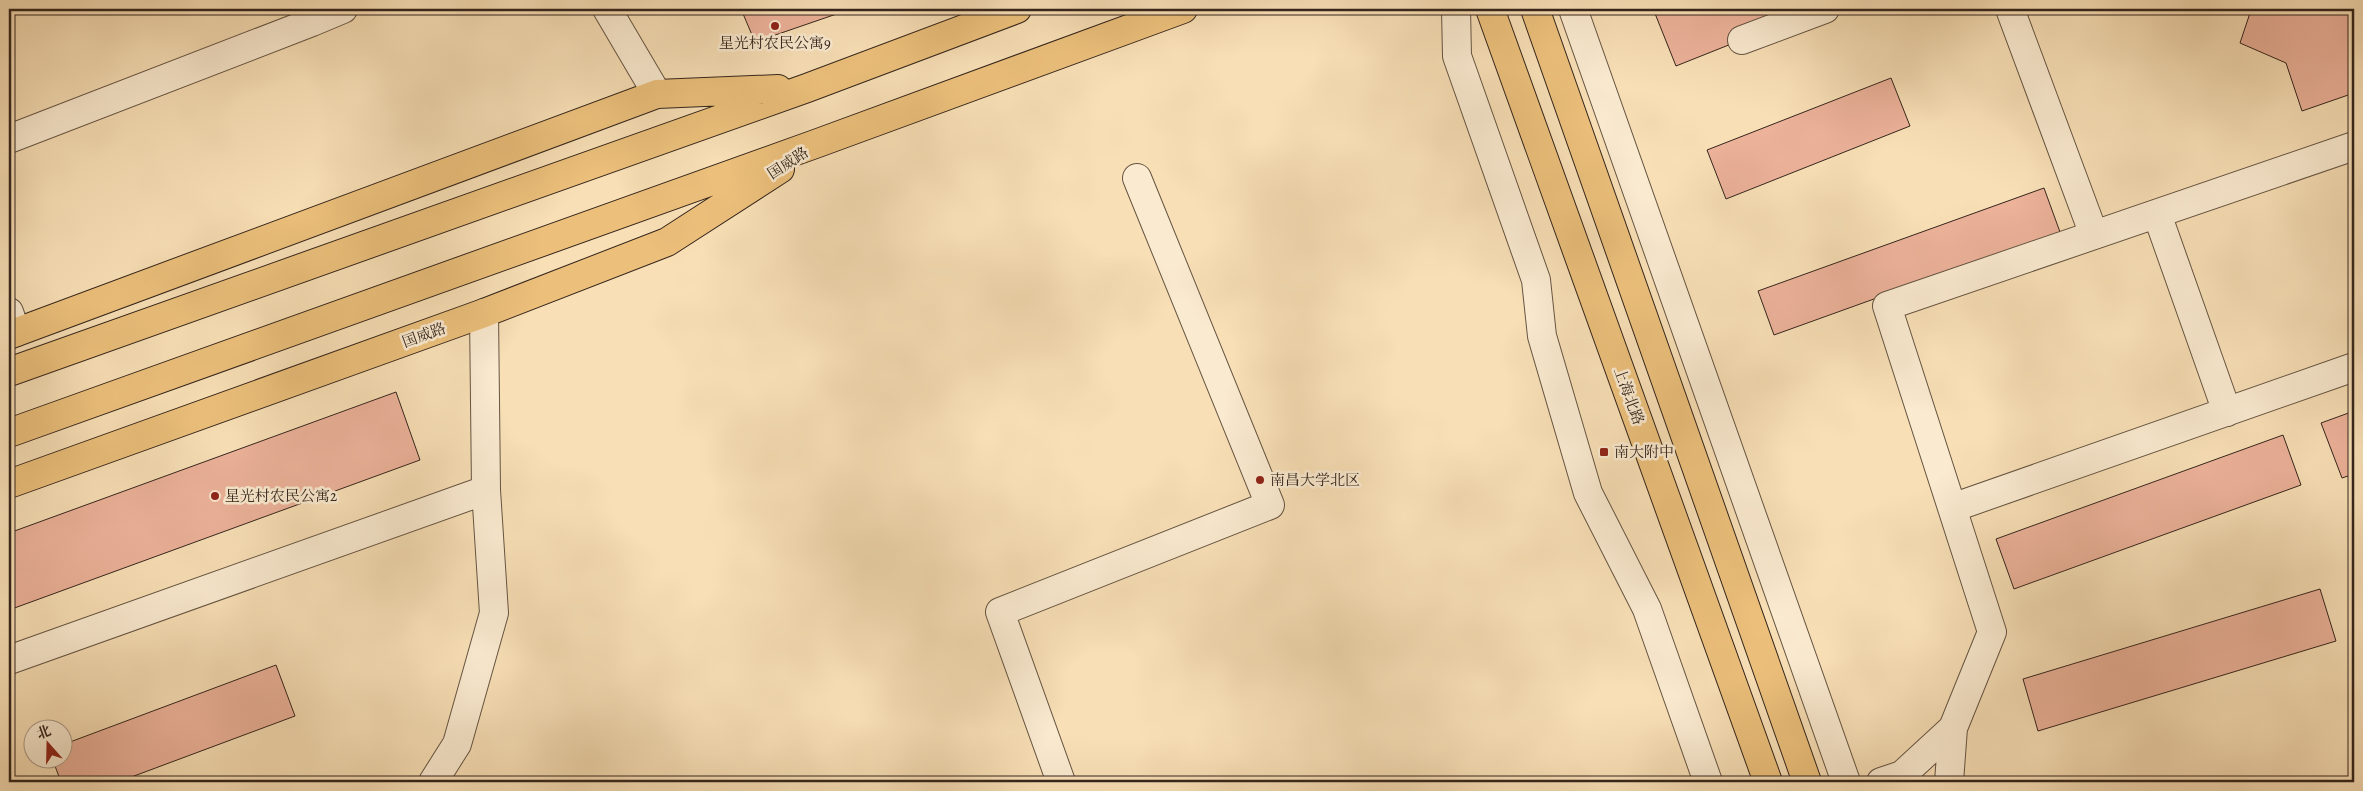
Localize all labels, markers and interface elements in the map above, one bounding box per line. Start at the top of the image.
marker: 星光村农民公寓9 [769,20,781,32]
place label: 星光村农民公寓9 [719,33,831,53]
street label: 国威路 [764,142,812,184]
street label: 国威路 [399,318,449,352]
street label: 上海北路 [1609,364,1649,428]
place label: 南大附中 [1614,442,1674,462]
marker: 南大附中 [1598,446,1610,458]
place label: 南昌大学北区 [1270,470,1360,490]
marker: 南昌大学北区 [1254,474,1266,486]
place label: 星光村农民公寓2 [225,486,337,506]
marker: 星光村农民公寓2 [209,490,221,502]
north arrow [22,718,72,768]
text: 北 [34,721,54,744]

